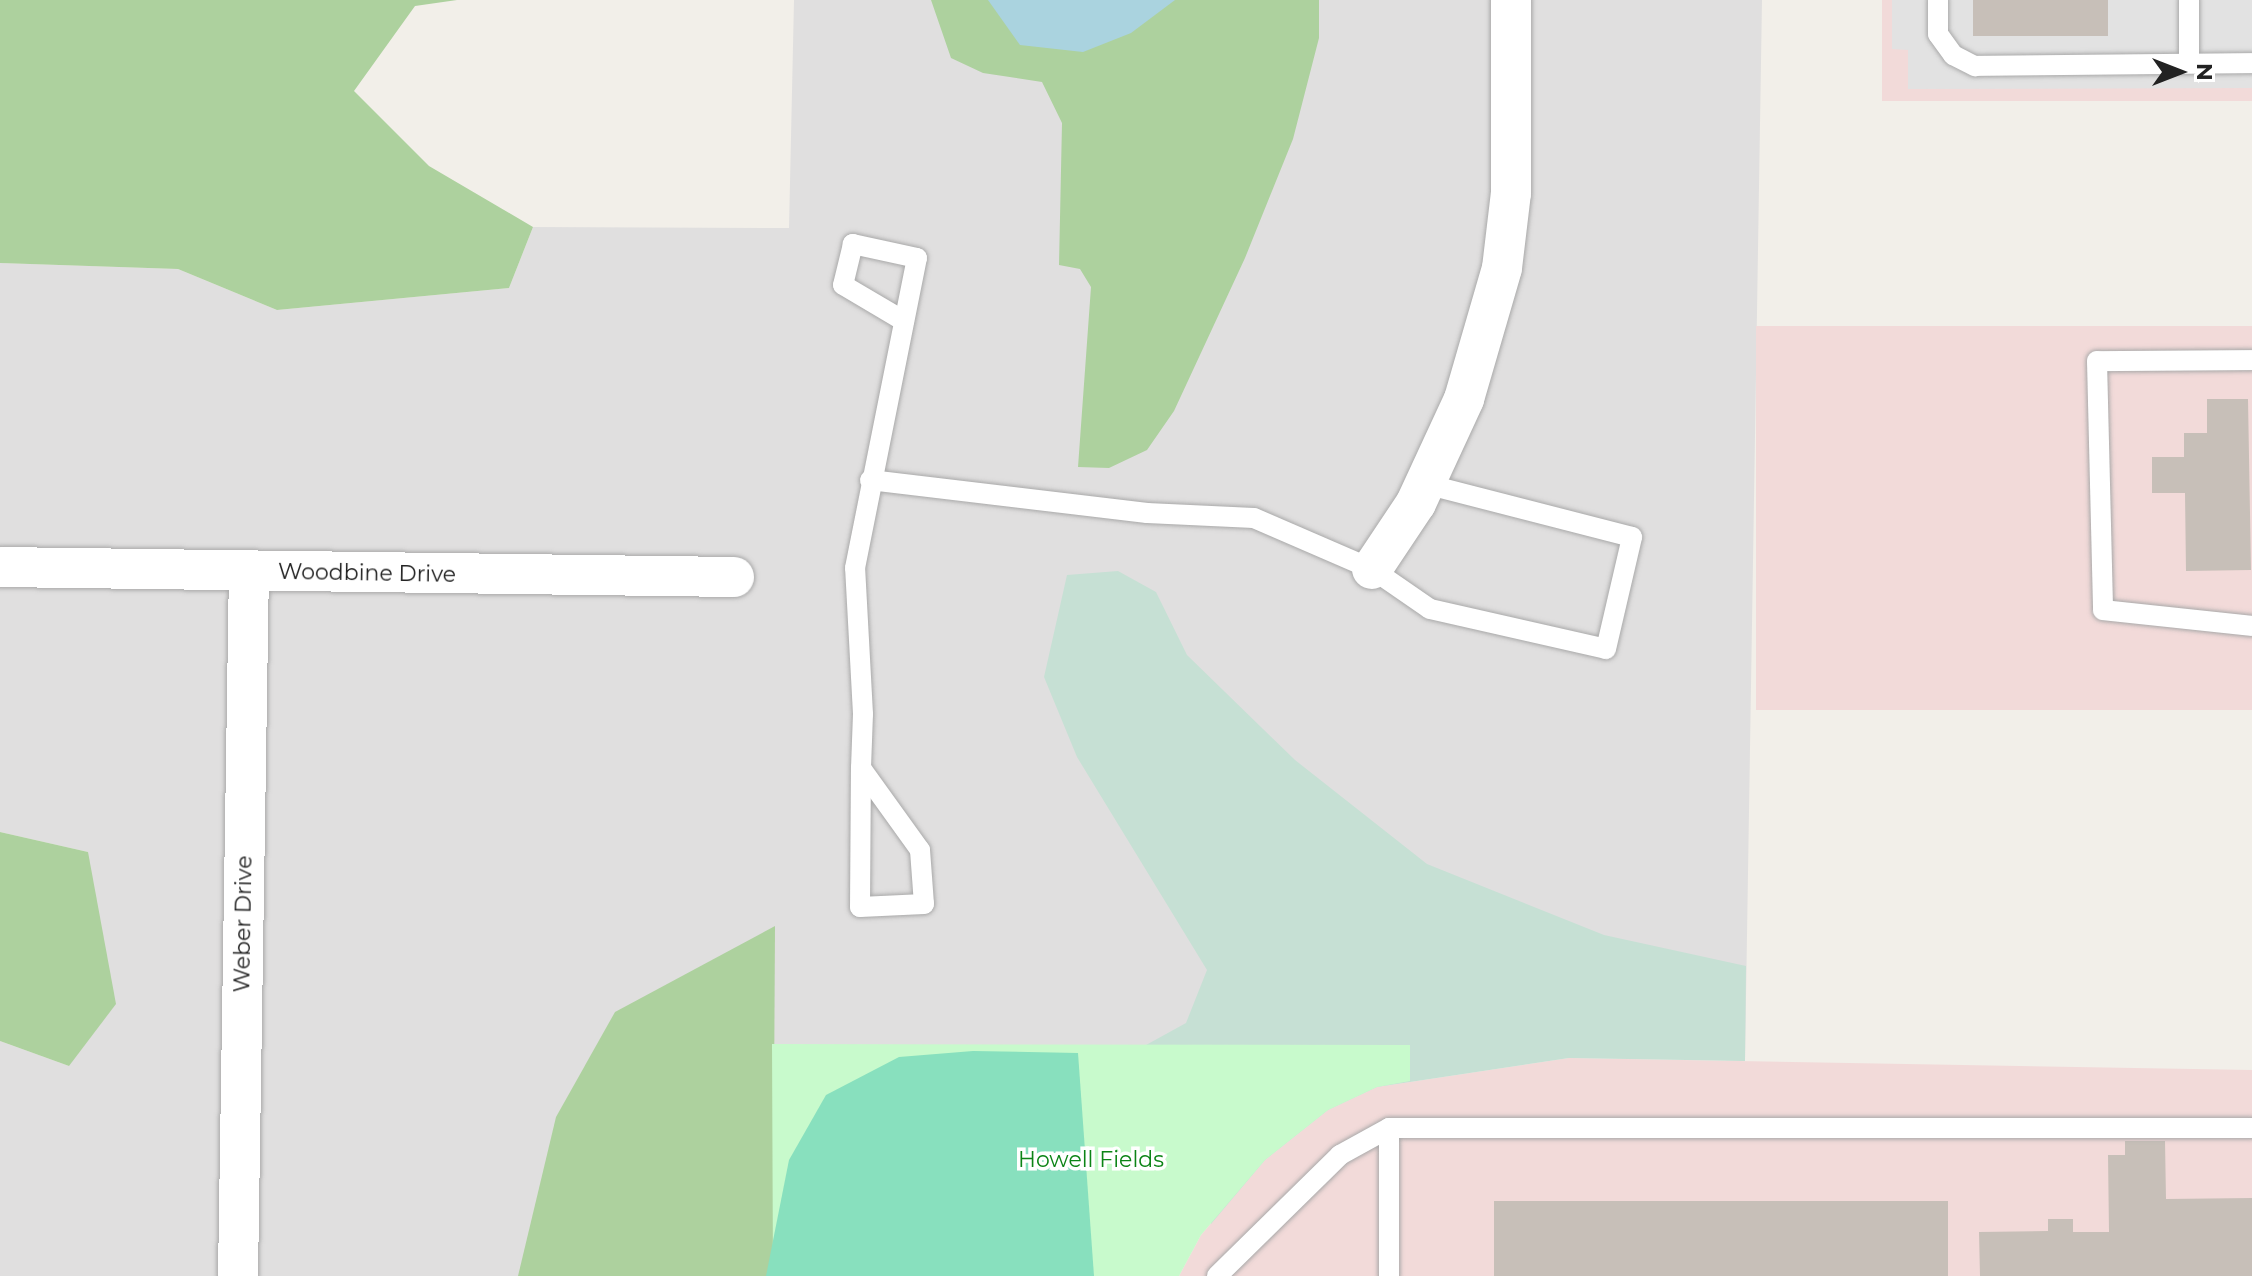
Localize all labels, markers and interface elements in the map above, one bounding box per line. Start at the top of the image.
north arrow [2140,32,2220,112]
text: N [2191,63,2218,81]
street label: Woodbine Drive [278,558,456,588]
street label: Weber Drive [229,855,257,993]
park label: Howell Fields [1018,1147,1164,1173]

